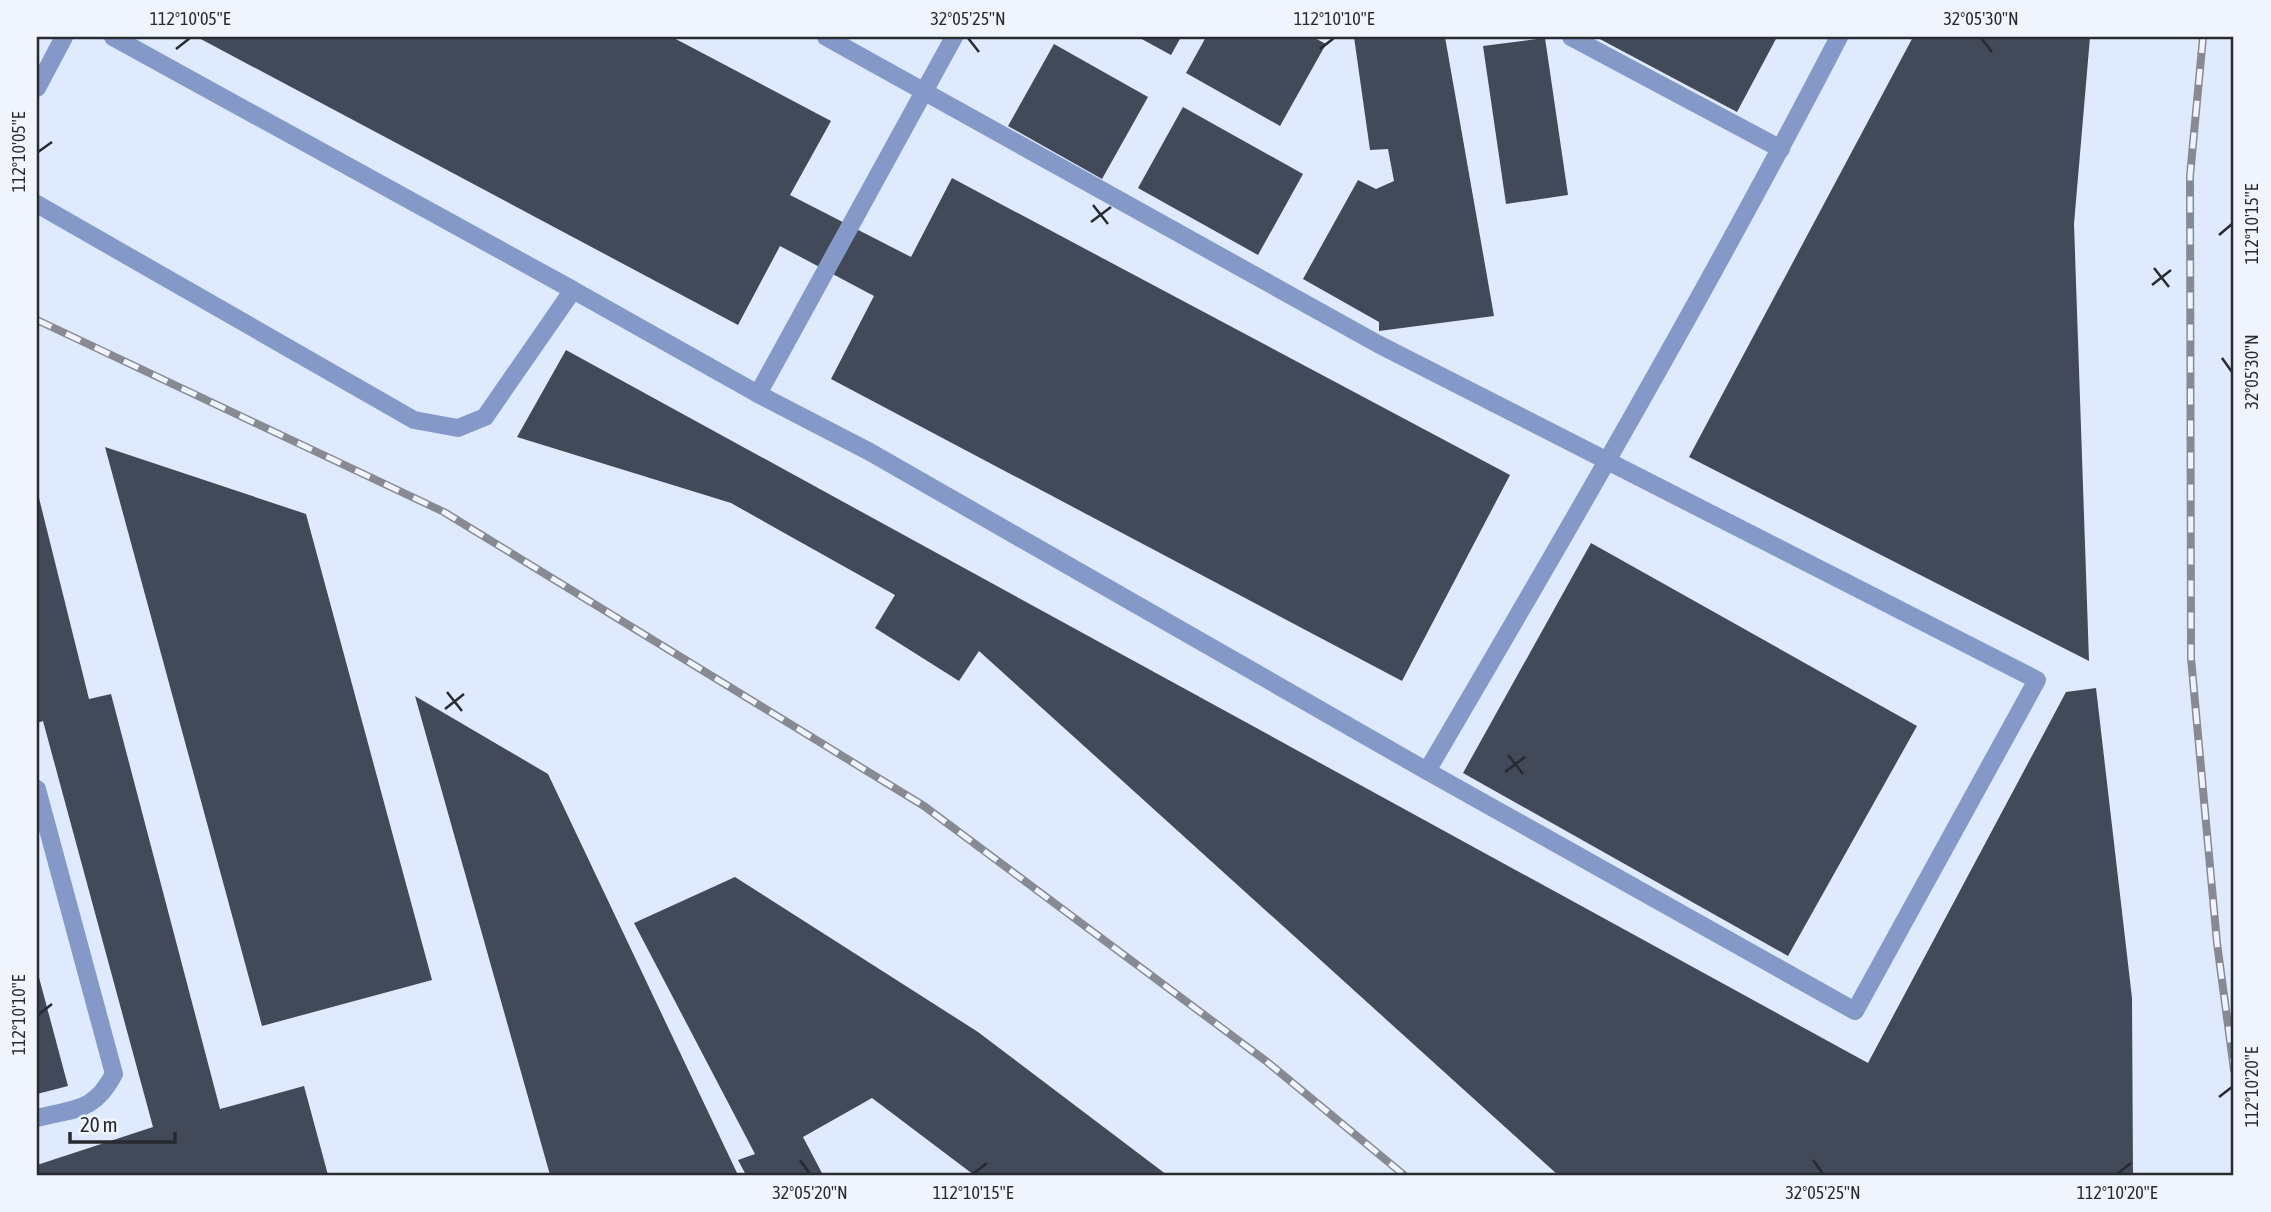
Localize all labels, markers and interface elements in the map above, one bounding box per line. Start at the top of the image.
text: 112°10'05"E [150,8,231,29]
text: 32°05'25"N [930,8,1006,29]
text: 112°10'10"E [1294,8,1375,29]
text: 32°05'30"N [1943,8,2019,29]
text: 112°10'05"E [8,111,29,192]
text: 112°10'15"E [2241,183,2262,264]
text: 32°05'30"N [2241,334,2262,410]
text: 112°10'10"E [8,974,29,1055]
text: 112°10'20"E [2241,1046,2262,1127]
scale bar [70,1100,175,1144]
text: 20 m [80,1112,118,1136]
text: 32°05'20"N [772,1182,848,1203]
text: 112°10'15"E [933,1182,1014,1203]
text: 32°05'25"N [1785,1182,1861,1203]
text: 112°10'20"E [2077,1182,2158,1203]

